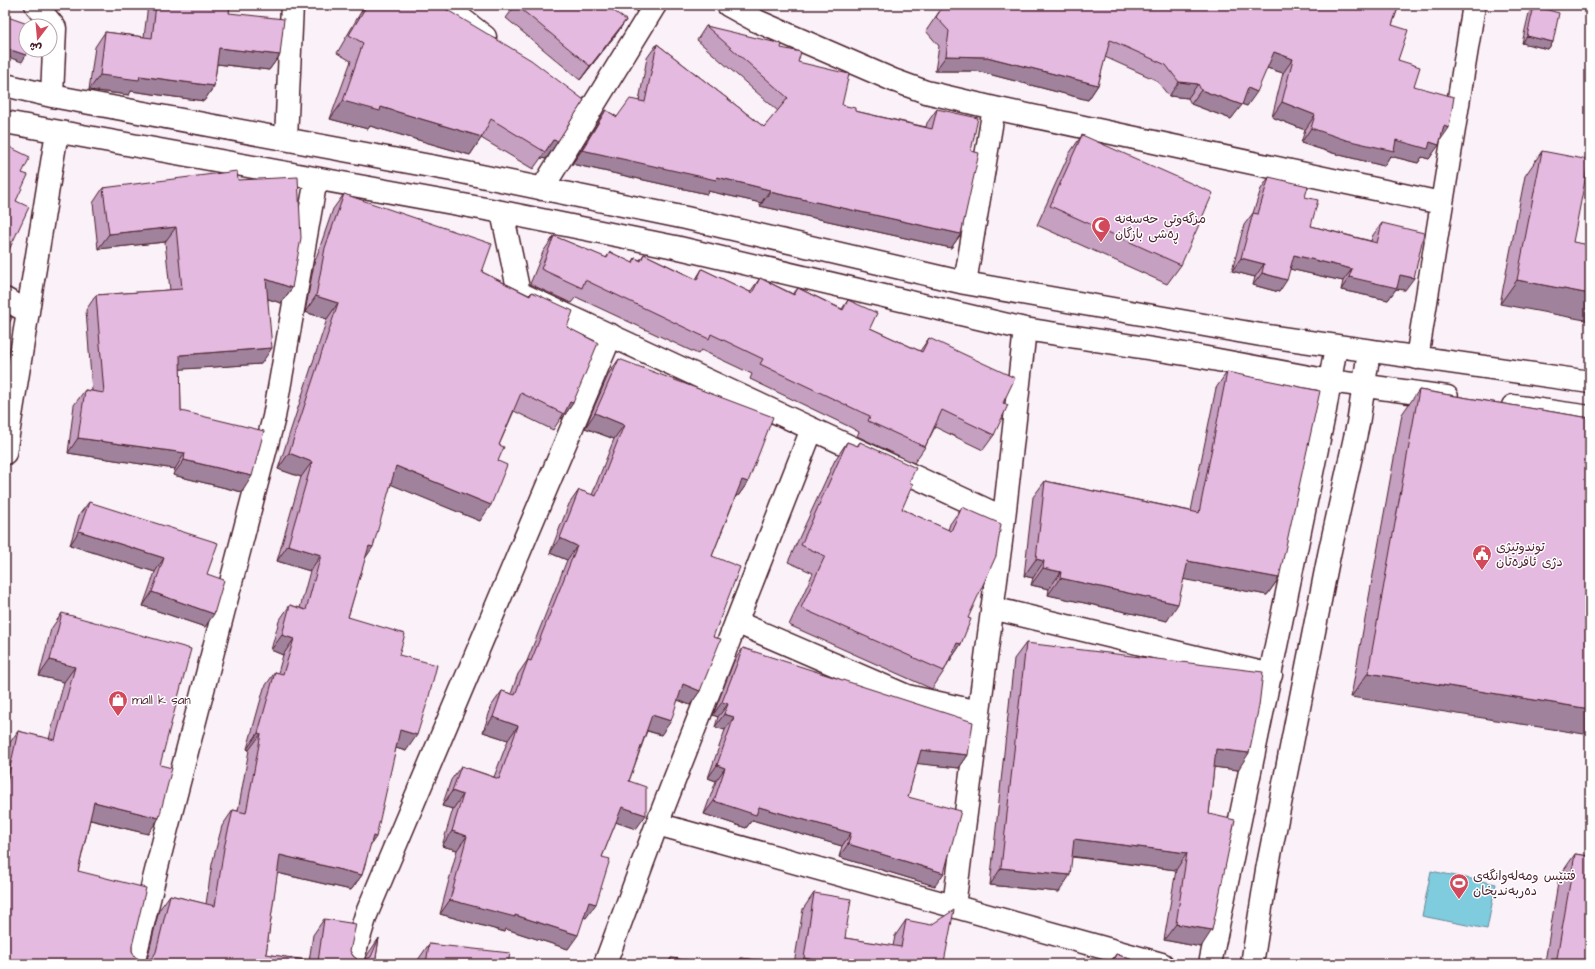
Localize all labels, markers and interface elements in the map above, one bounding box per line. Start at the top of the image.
north arrow [18,18,58,58]
text: ش [27,38,43,56]
place label: مزگەوتی حەسەنە ڕەشی بازگان [1115,210,1206,244]
mosque icon: مزگەوتی حەسەنە ڕەشی بازگان [1090,215,1112,243]
place label: توندوتیژی دژی ئافرەتان [1496,538,1563,571]
public building icon: توندوتیژی دژی ئافرەتان [1471,543,1493,571]
shop icon: mall k san [107,689,129,717]
place label: mall k san [132,691,191,709]
place label: فتنێس ومەلەوانگەی دەربەندیخان [1473,867,1576,900]
sports icon: فتنێس ومەلەوانگەی دەربەندیخان [1448,872,1470,900]

